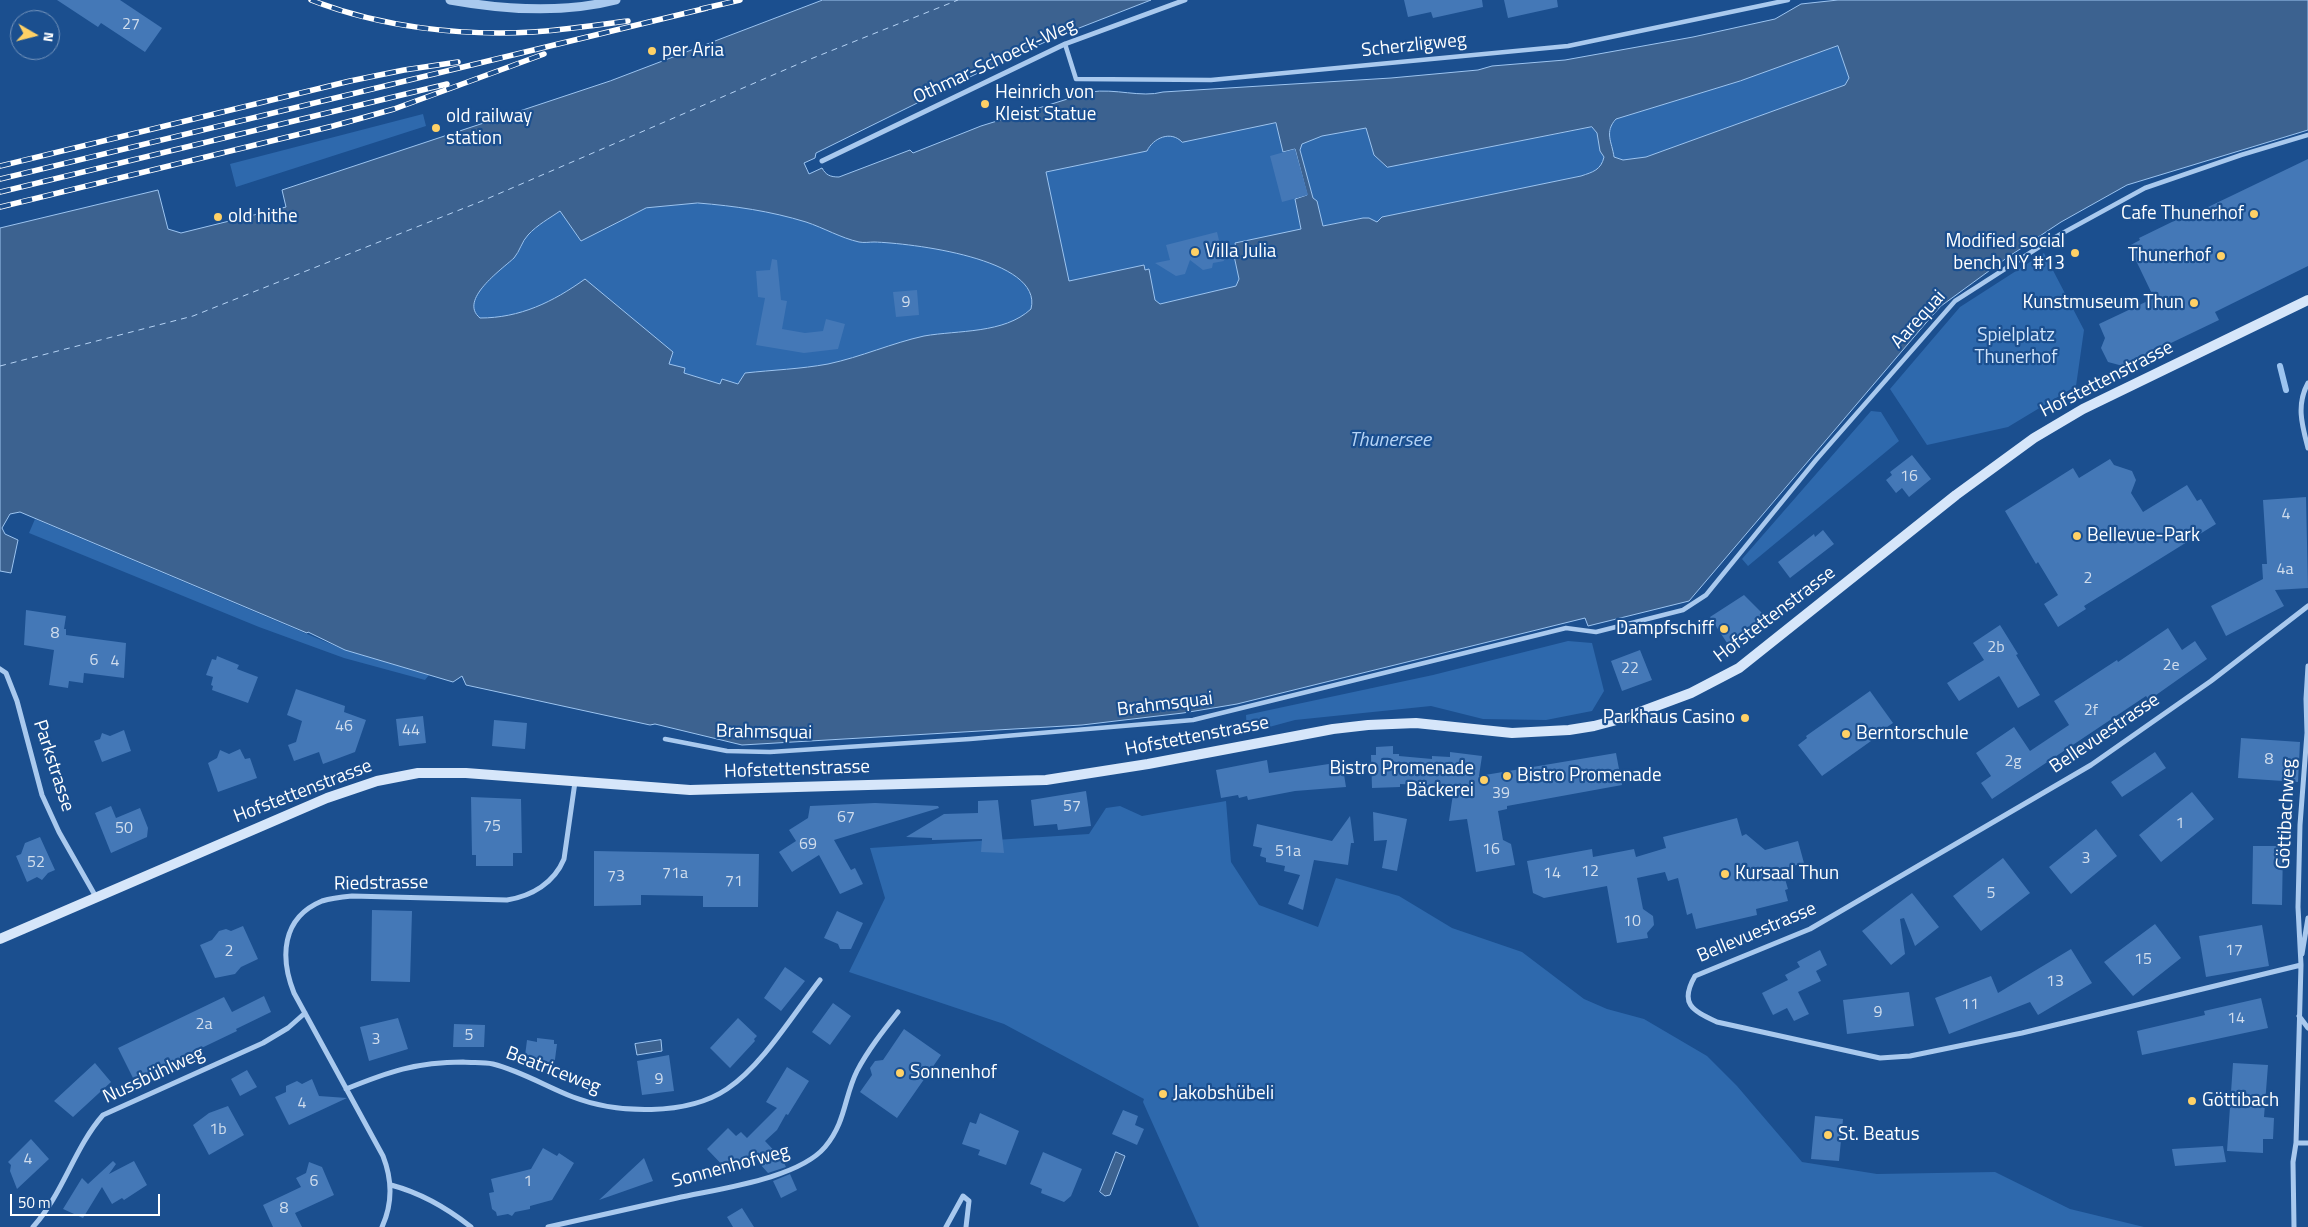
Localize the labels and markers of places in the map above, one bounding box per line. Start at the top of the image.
place label: per Aria [662,40,724,62]
marker: per Aria [646,45,658,57]
place label: Heinrich von Kleist Statue [995,82,1096,126]
marker: Heinrich von Kleist Statue [979,98,991,110]
place label: old railway station [446,106,532,150]
marker: old railway station [430,122,442,134]
place label: Cafe Thunerhof [2121,203,2244,225]
place label: old hithe [228,206,297,228]
marker: Cafe Thunerhof [2248,208,2260,220]
marker: old hithe [212,211,224,223]
place label: Modified social bench NY #13 [1945,231,2065,275]
place label: Villa Julia [1205,241,1276,263]
place label: Thunerhof [2128,245,2211,267]
marker: Villa Julia [1189,246,1201,258]
marker: Modified social bench NY #13 [2069,247,2081,259]
marker: Thunerhof [2215,250,2227,262]
place label: Kunstmuseum Thun [2023,292,2184,314]
marker: Kunstmuseum Thun [2188,297,2200,309]
place label: Bellevue-Park [2087,525,2200,547]
marker: Bellevue-Park [2071,530,2083,542]
place label: Dampfschiff [1616,618,1714,640]
marker: Dampfschiff [1718,623,1730,635]
place label: Parkhaus Casino [1603,707,1735,729]
marker: Parkhaus Casino [1739,712,1751,724]
place label: Berntorschule [1856,723,1969,745]
marker: Berntorschule [1840,728,1852,740]
place label: Bistro Promenade Bäckerei [1330,758,1474,802]
place label: Bistro Promenade [1517,765,1661,787]
marker: Bistro Promenade [1501,770,1513,782]
marker: Bistro Promenade Bäckerei [1478,774,1490,786]
place label: Kursaal Thun [1735,863,1839,885]
marker: Kursaal Thun [1719,868,1731,880]
place label: Sonnenhof [910,1062,997,1084]
marker: Sonnenhof [894,1067,906,1079]
place label: Jakobshübeli [1173,1083,1274,1105]
marker: Jakobshübeli [1157,1088,1169,1100]
place label: Göttibach [2202,1090,2279,1112]
marker: Göttibach [2186,1095,2198,1107]
place label: St. Beatus [1838,1124,1919,1146]
marker: St. Beatus [1822,1129,1834,1141]

